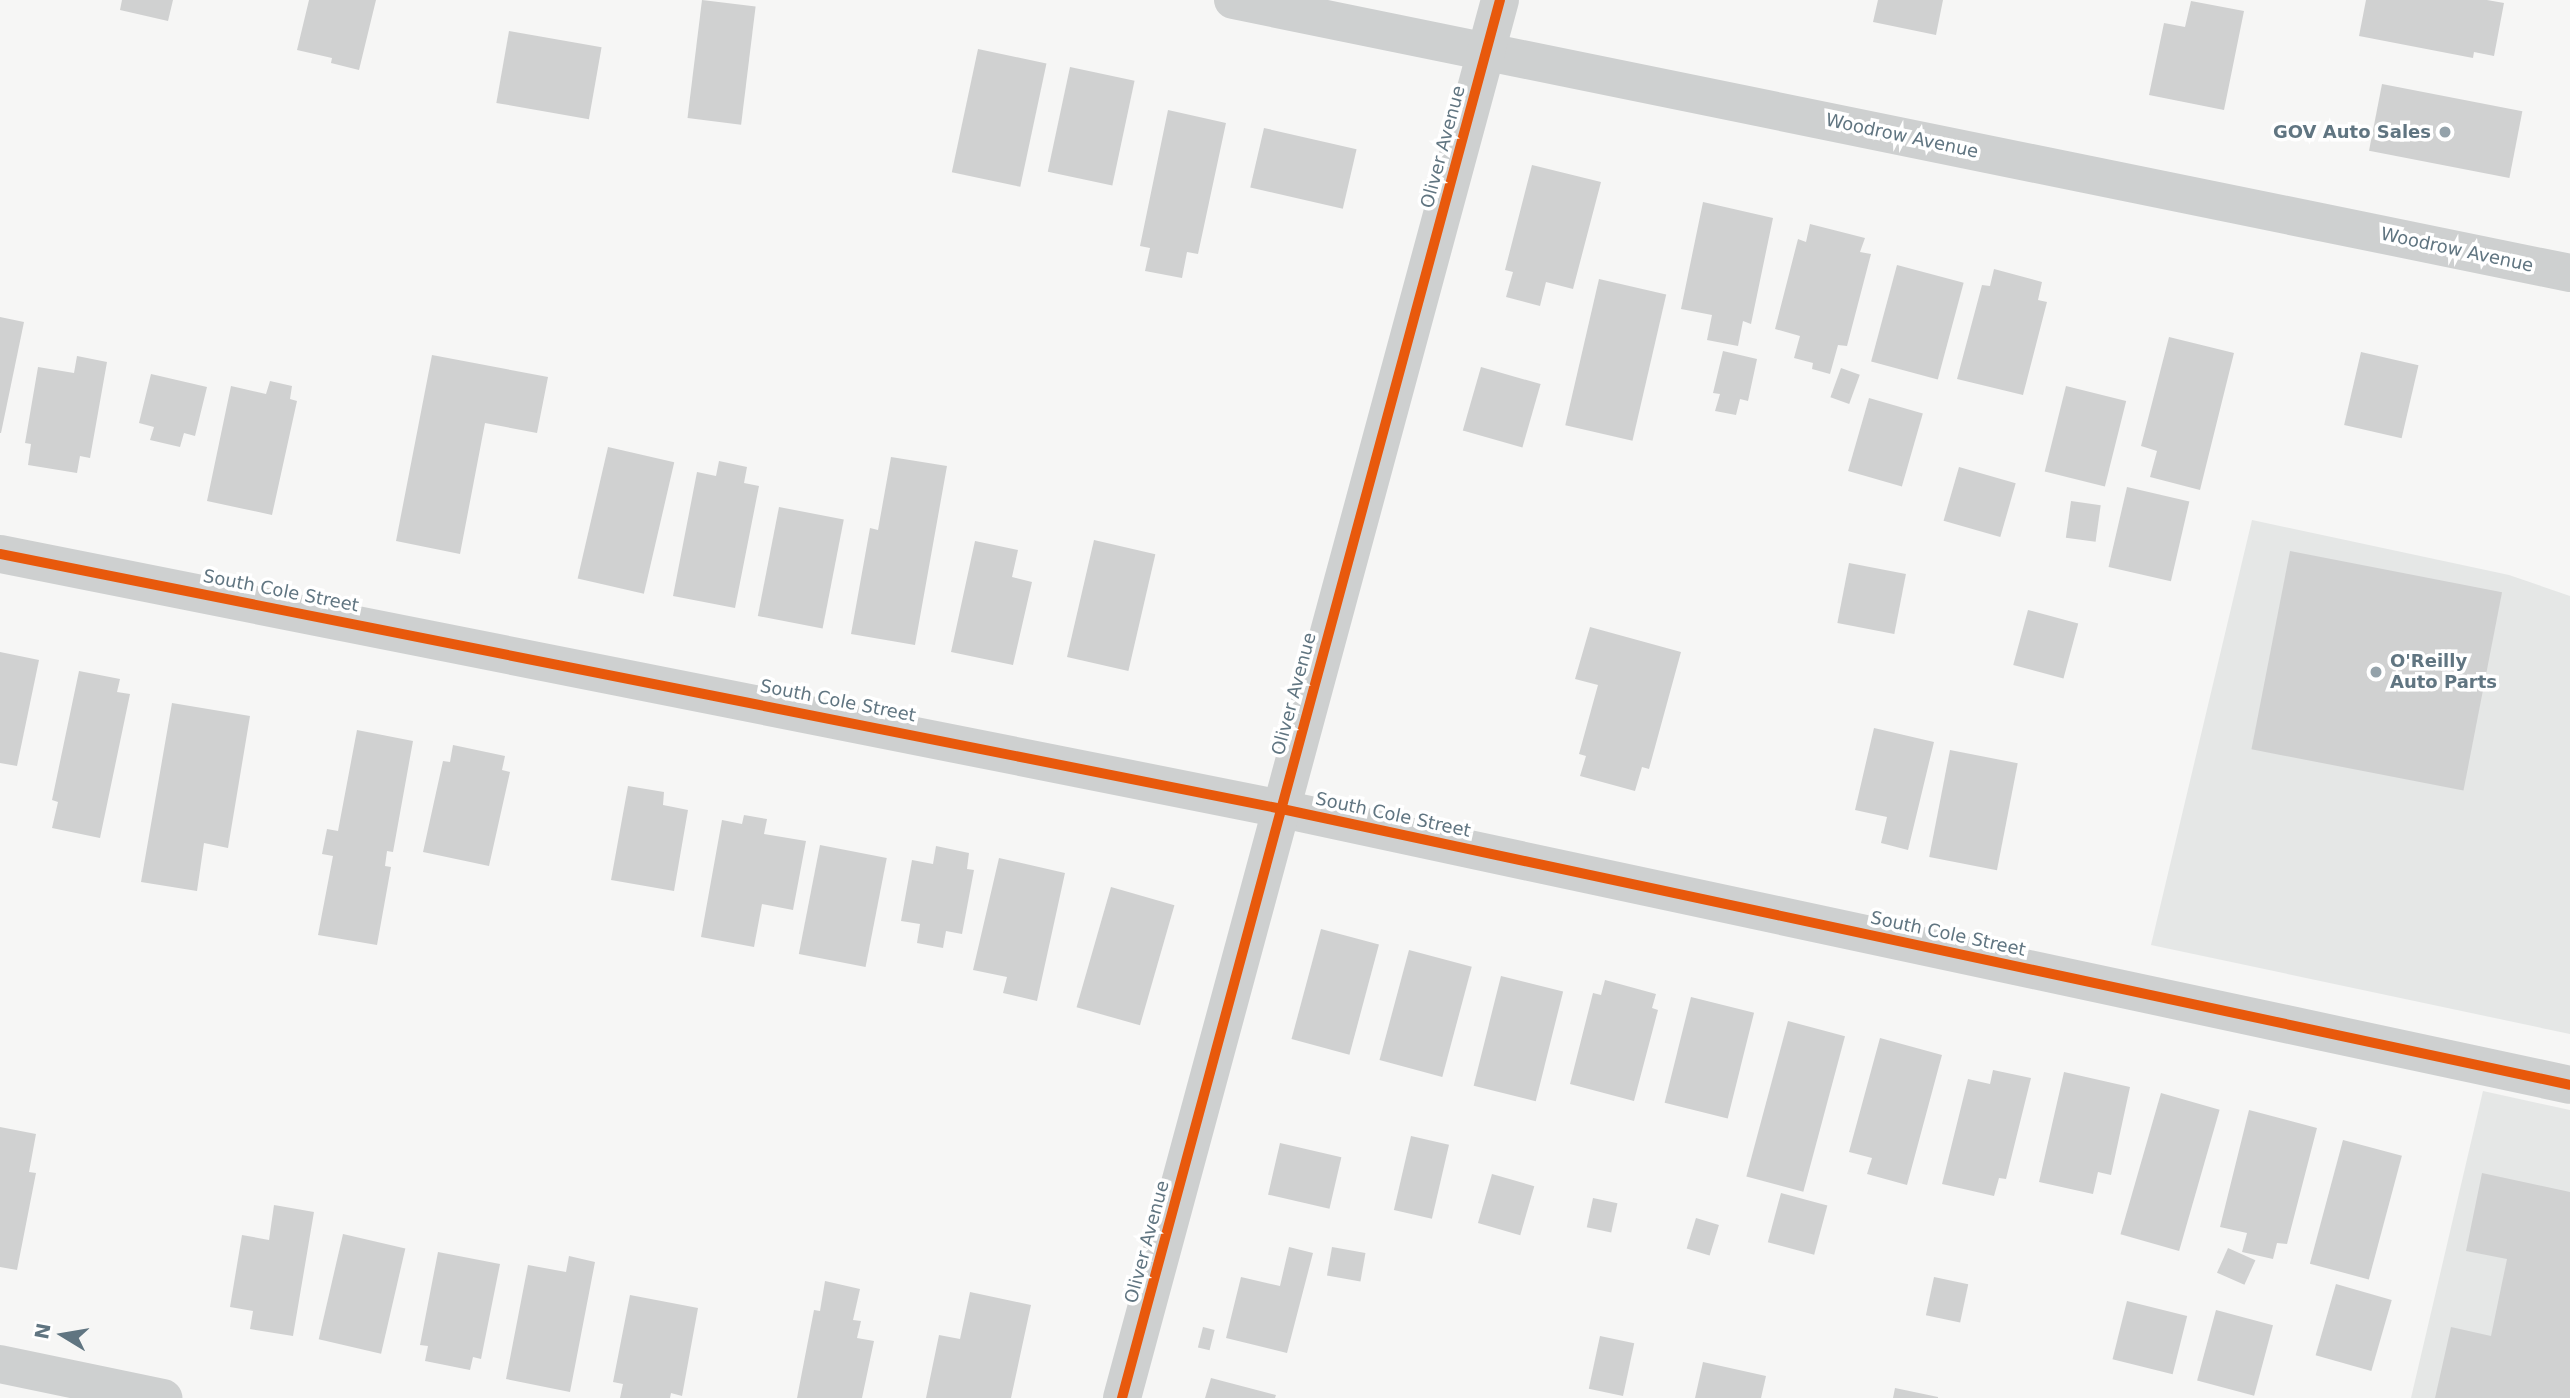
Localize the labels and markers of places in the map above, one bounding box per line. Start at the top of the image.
place label: GOV Auto Sales [2273,121,2431,143]
marker: GOV Auto Sales [2437,124,2453,140]
place label: O'Reilly Auto Parts [2390,651,2497,694]
marker: O'Reilly Auto Parts [2368,664,2384,680]

